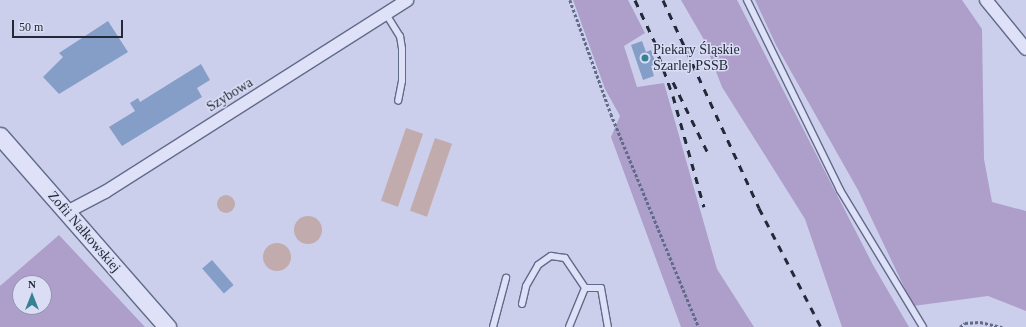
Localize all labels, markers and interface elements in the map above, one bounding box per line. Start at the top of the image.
scale bar [14,12,125,38]
text: 50 m [19,20,43,34]
place label: Piekary Śląskie Szarlej PSSB [653,42,740,74]
marker: Piekary Śląskie Szarlej PSSB [640,53,650,63]
street label: Szybowa [204,74,256,116]
street label: Zofii Nałkowskiej [44,188,124,276]
north arrow [12,275,52,315]
text: N [28,278,36,290]

